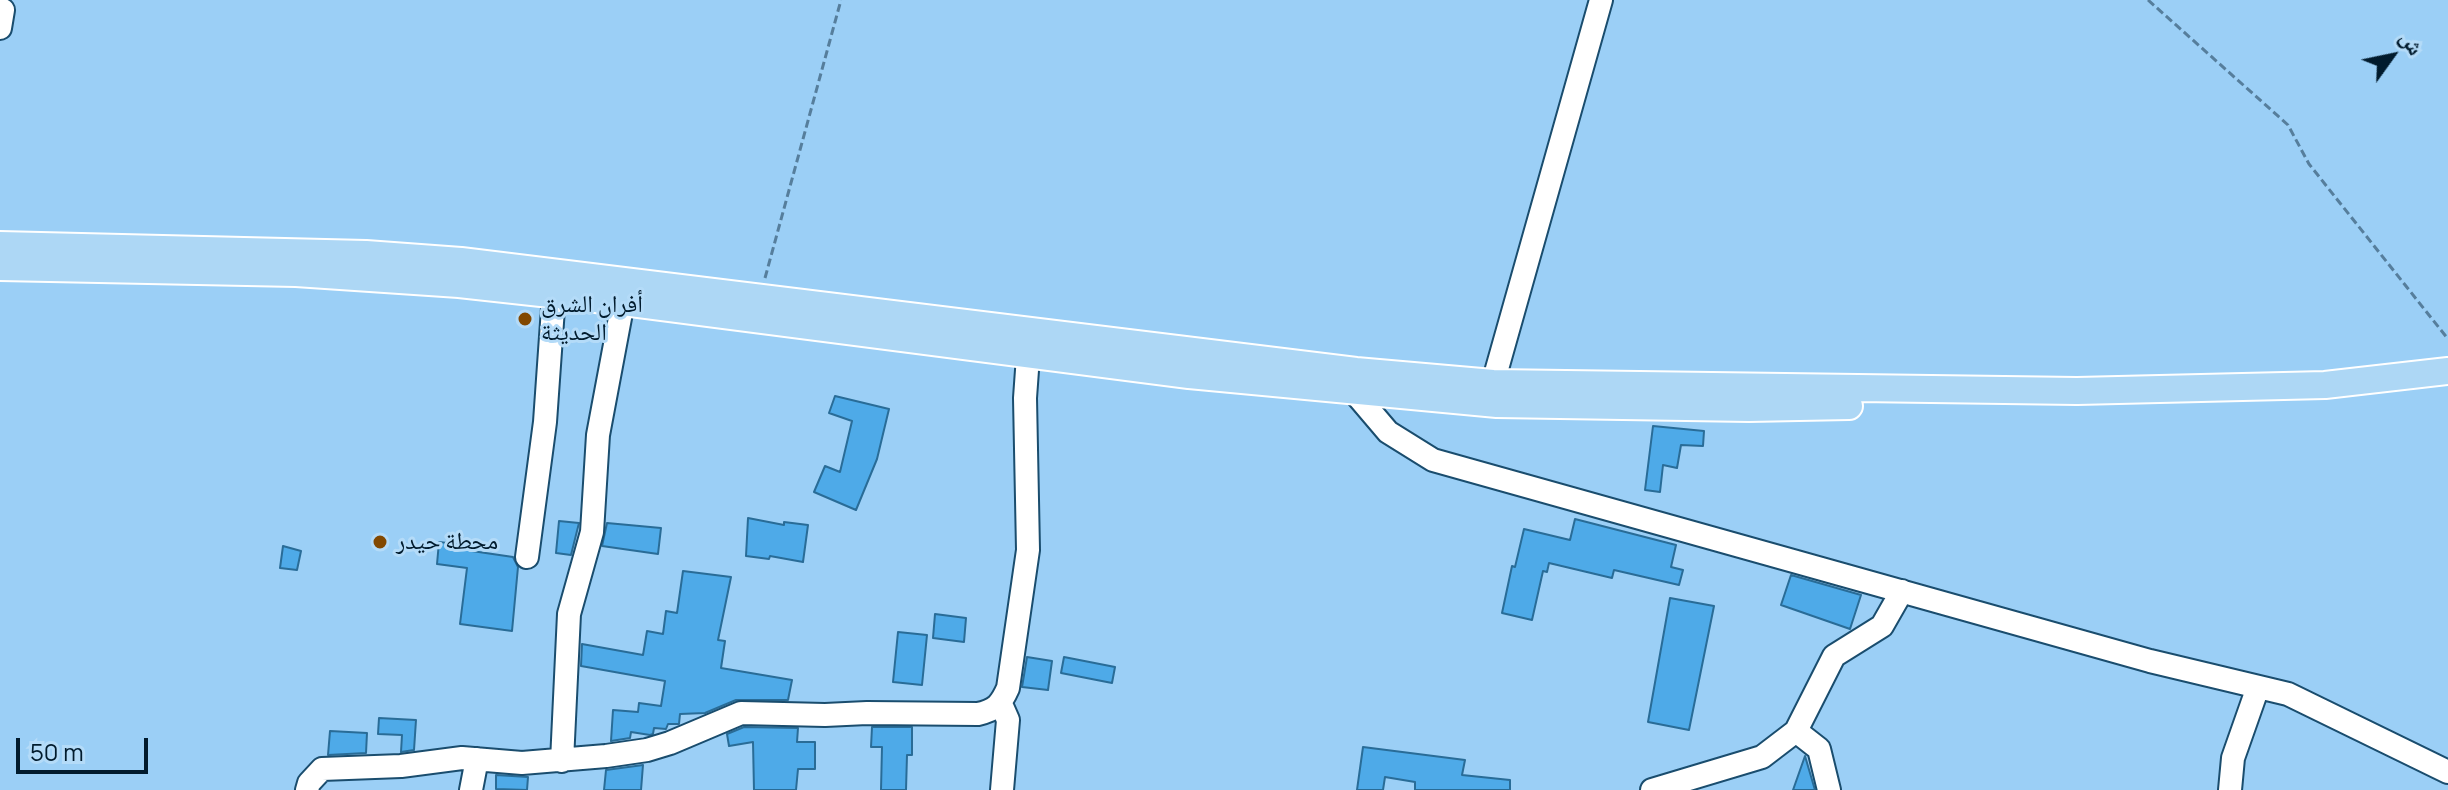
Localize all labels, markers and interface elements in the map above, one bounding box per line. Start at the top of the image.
north arrow [2352,16,2432,96]
text: ش [2393,25,2431,61]
place label: أفران الشرق الحديثة [541,291,643,347]
marker: أفران الشرق الحديثة [516,310,534,328]
place label: محطة حيدر [396,528,498,556]
marker: محطة حيدر [371,533,389,551]
scale bar [20,722,152,772]
text: 50 m [30,735,84,768]

